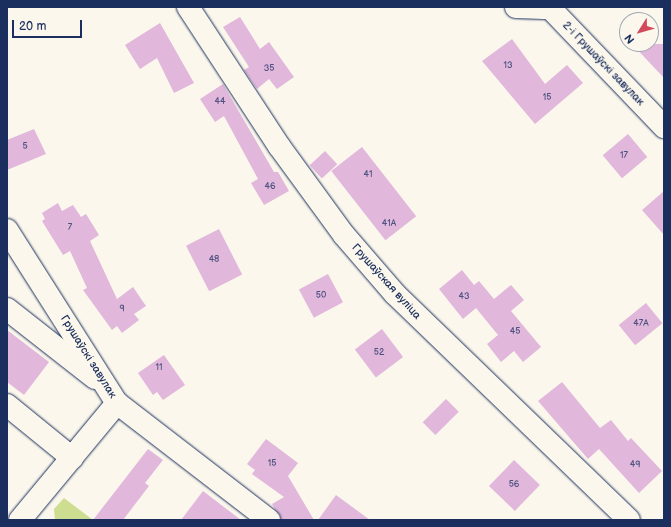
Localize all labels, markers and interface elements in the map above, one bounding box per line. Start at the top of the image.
scale bar [14,12,84,38]
north arrow [619,12,659,52]
text: 20 m [19,19,46,34]
street label: 2-і Грушаўскі завулак [559,19,647,109]
text: N [622,32,637,46]
house number: 13 [503,61,513,71]
house number: 35 [264,64,274,74]
house number: 15 [543,93,551,103]
house number: 44 [215,97,225,107]
house number: 5 [22,142,28,152]
house number: 17 [620,151,628,161]
house number: 41 [364,170,372,180]
house number: 46 [265,182,275,192]
house number: 41А [382,219,396,229]
house number: 7 [68,223,72,233]
street label: Грушаўская вуліца [349,242,423,322]
house number: 48 [209,255,219,265]
house number: 50 [316,291,326,301]
house number: 43 [458,292,470,302]
house number: 9 [119,304,125,314]
street label: Грушаўскі завулак [57,313,119,401]
house number: 47А [633,319,649,329]
house number: 45 [510,327,520,337]
house number: 52 [374,348,384,358]
house number: 11 [156,363,162,373]
house number: 15 [268,459,276,469]
house number: 49 [630,460,640,470]
house number: 56 [509,480,519,490]

